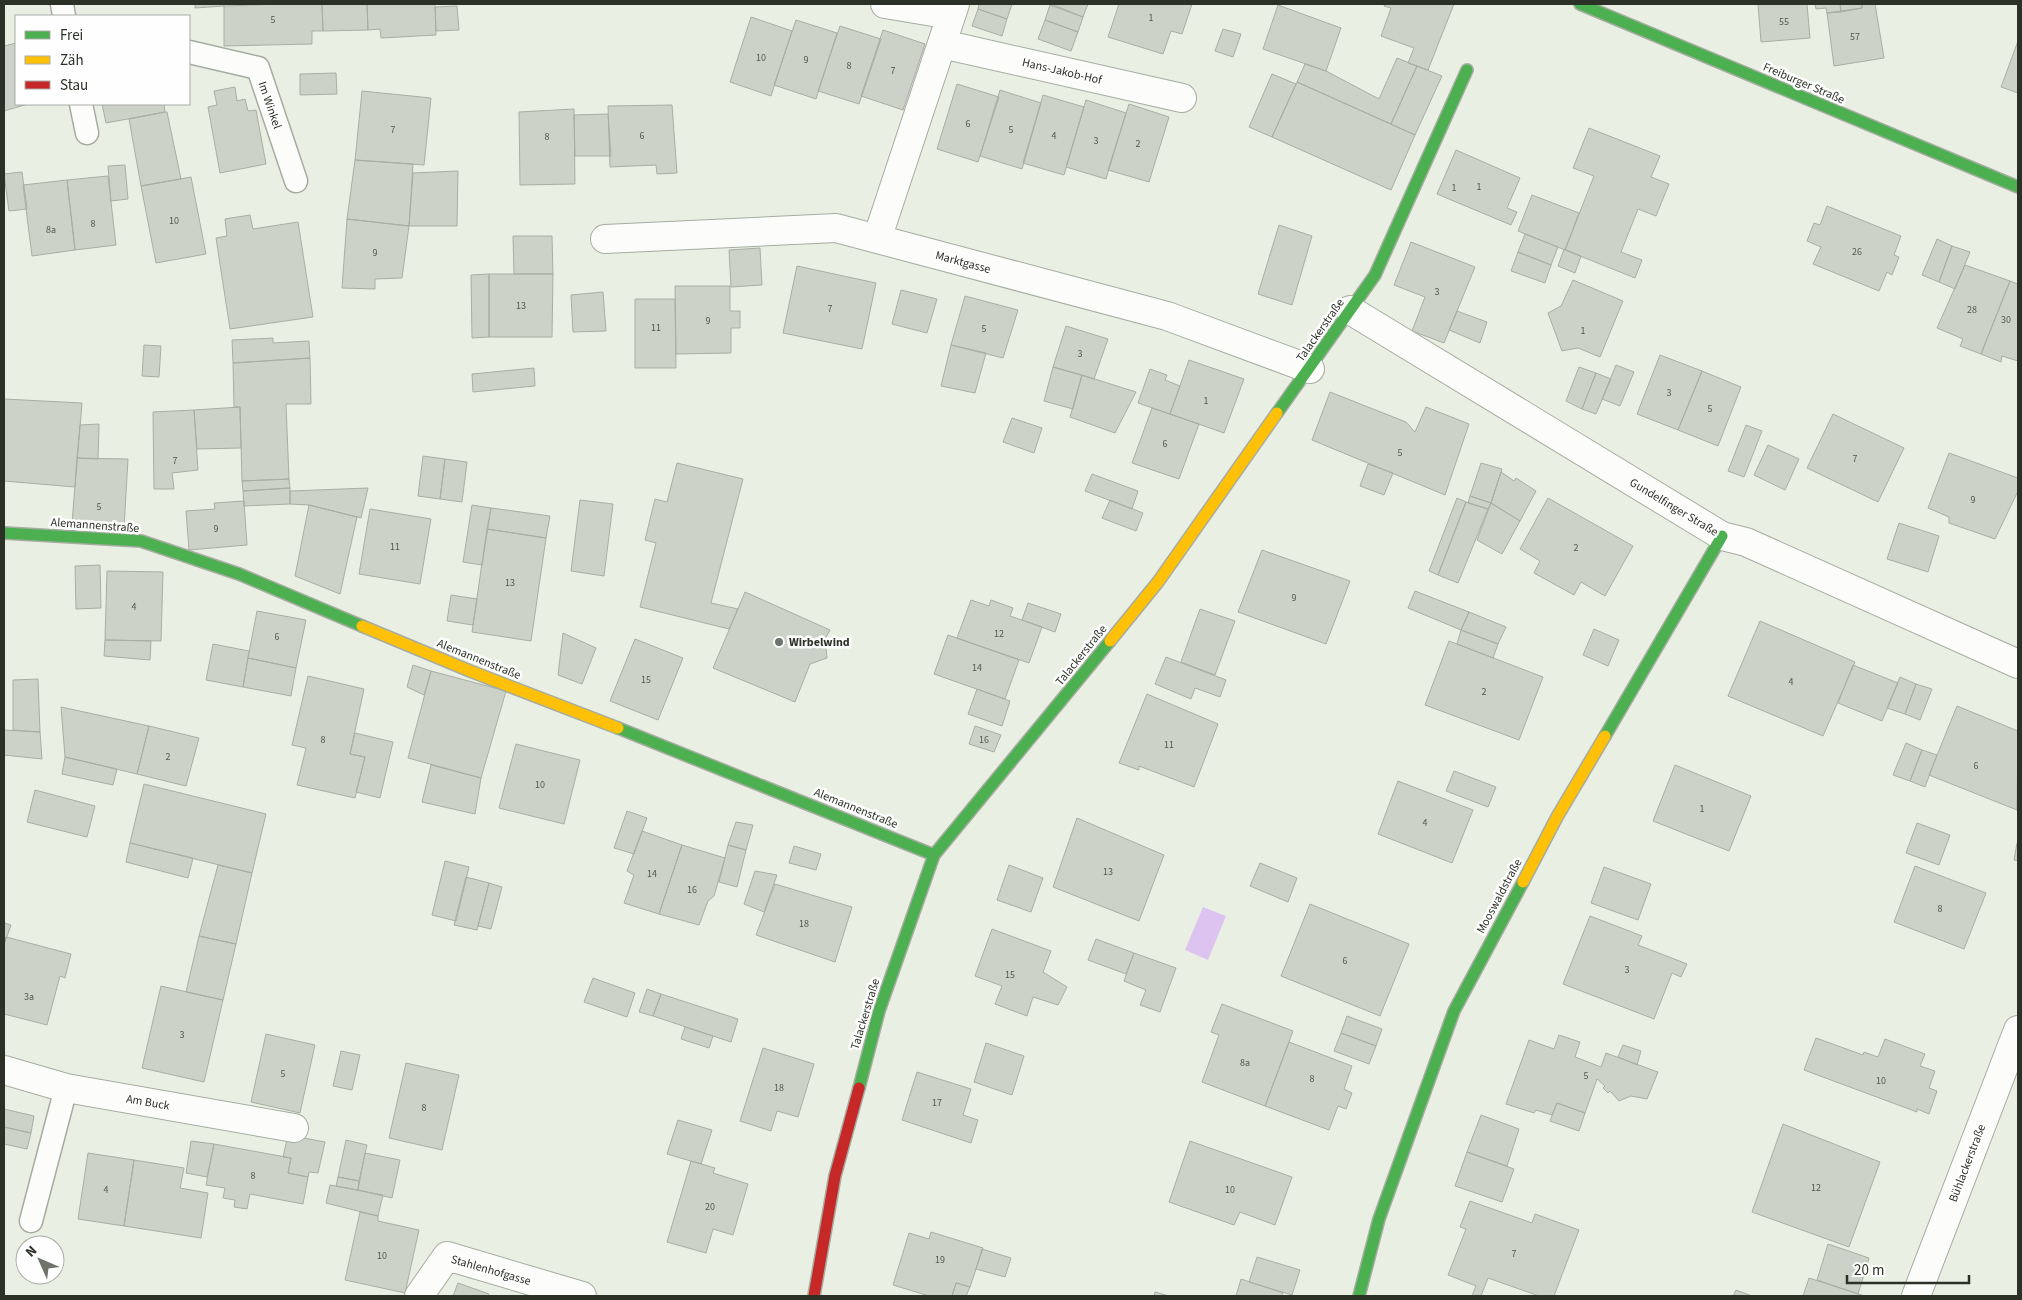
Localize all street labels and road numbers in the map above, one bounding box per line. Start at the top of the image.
street label: Hans-Jakob-Hof [1020,54,1104,89]
street label: Freiburger Straße [1760,59,1847,108]
street label: Im Winkel [253,79,286,131]
street label: Marktgasse [933,247,992,278]
street label: Talackerstraße [1292,295,1349,365]
street label: Gundelfinger Straße [1626,474,1721,541]
street label: Alemannenstraße [50,514,140,537]
street label: Talackerstraße [1052,621,1111,689]
street label: Alemannenstraße [434,635,523,684]
street label: Alemannenstraße [811,784,900,833]
street label: Mooswaldstraße [1473,856,1526,937]
street label: Talackerstraße [847,976,884,1052]
street label: Am Buck [125,1090,171,1115]
street label: Bühlackerstraße [1945,1122,1990,1205]
street label: Stahlenhofgasse [449,1251,533,1290]

